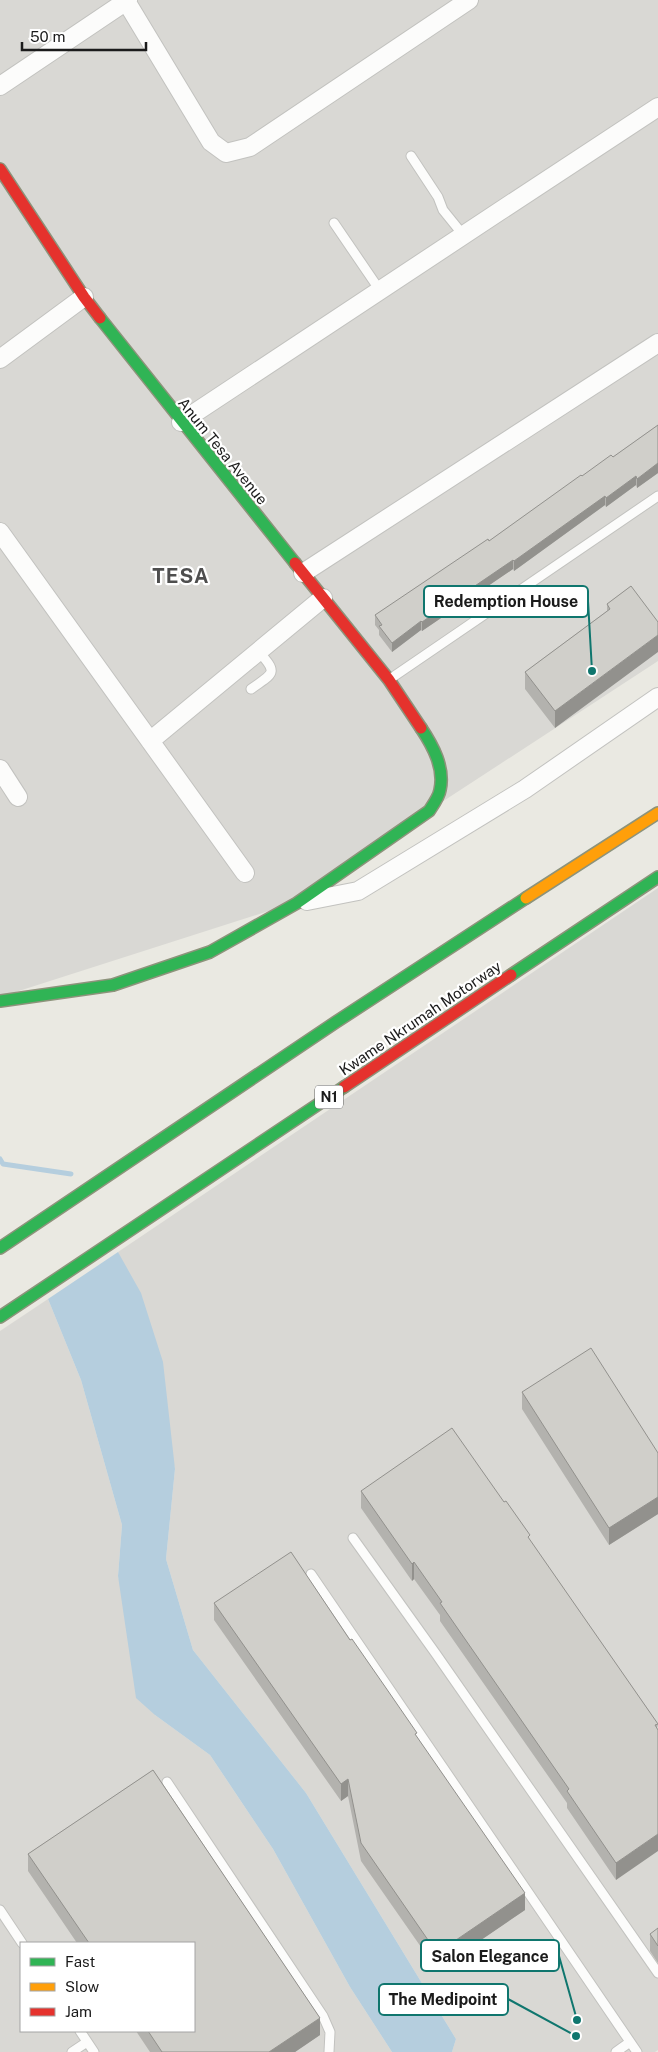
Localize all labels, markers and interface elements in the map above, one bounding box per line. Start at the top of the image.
scale bar [22,20,146,52]
text: 50 m [30,28,65,45]
street label: Anum Tesa Avenue [175,394,271,508]
district label: TESA [152,564,210,588]
callout: Redemption House [424,586,588,617]
text: Redemption House [434,592,578,611]
street label: Kwame Nkrumah Motorway [336,957,504,1079]
road number: N1 [315,1086,343,1108]
callout: Salon Elegance [421,1940,559,1971]
legend [20,1942,195,2032]
text: Salon Elegance [431,1947,549,1966]
text: Fast [65,1953,95,1970]
text: Slow [65,1978,100,1995]
callout: The Medipoint [379,1984,508,2015]
text: The Medipoint [388,1990,498,2009]
text: Jam [65,2003,92,2020]

